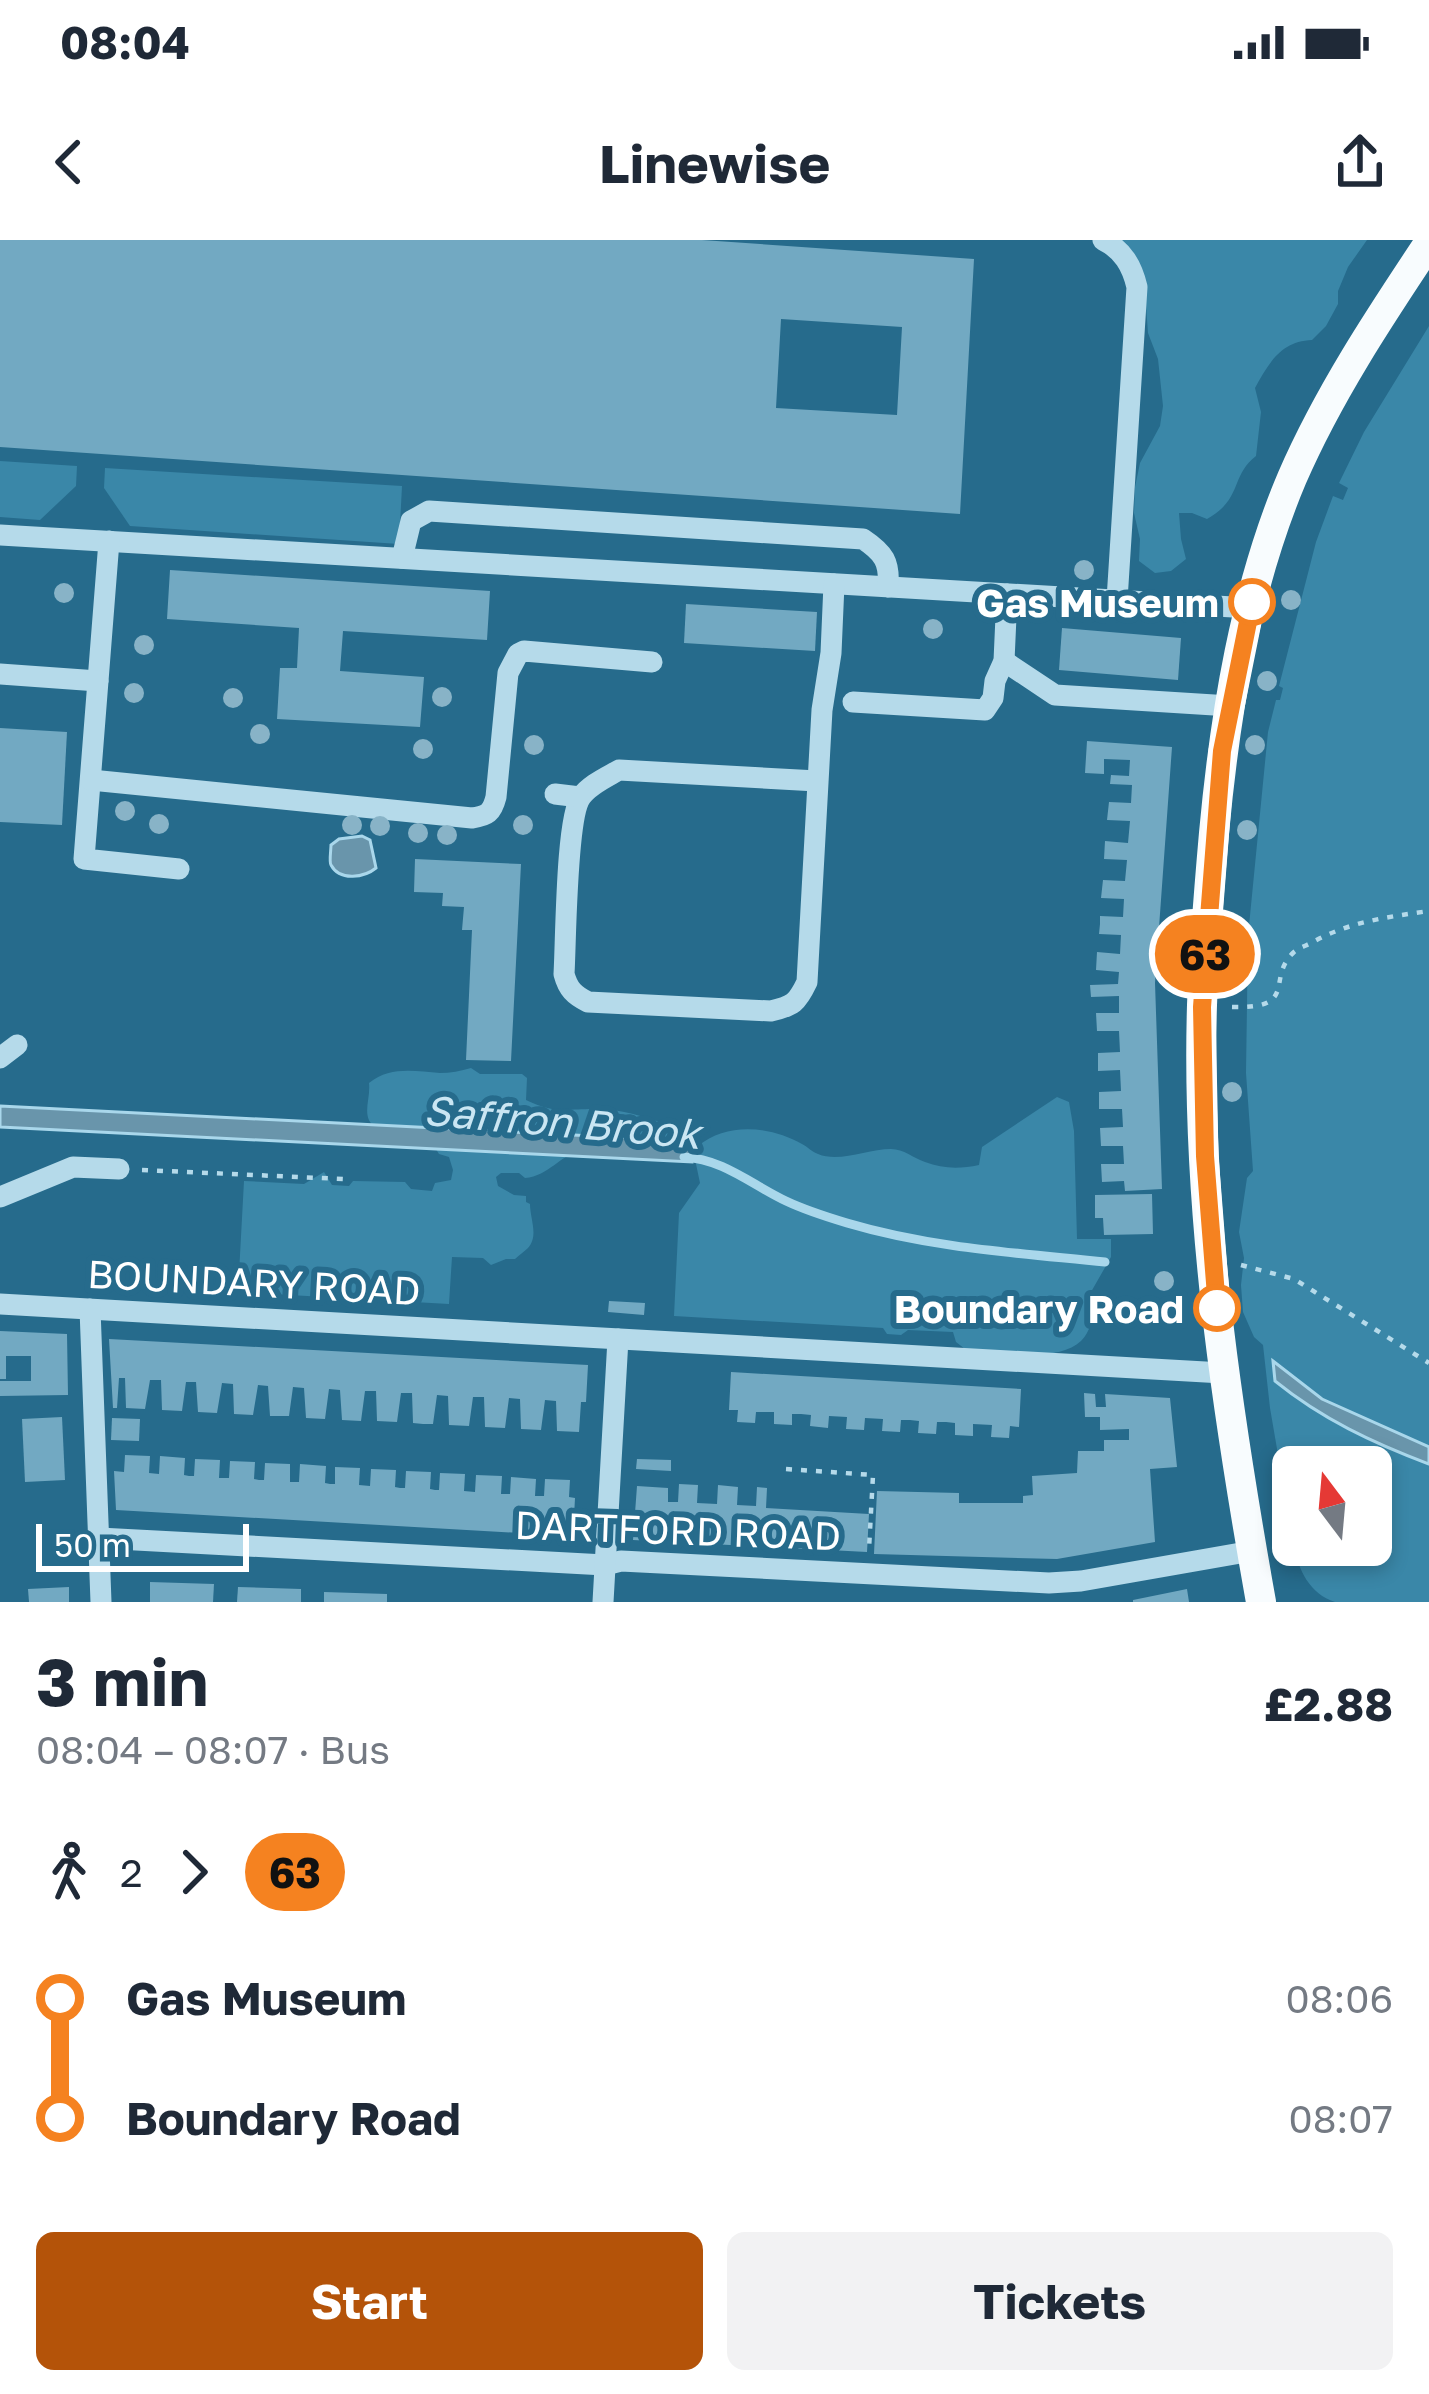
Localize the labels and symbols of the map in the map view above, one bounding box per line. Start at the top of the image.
place label: Gas Museum [976,579,1219,626]
marker: Gas Museum [1230,580,1274,624]
line badge: 63 [1151,915,1259,993]
water label: Saffron Brook [422,1084,707,1158]
street label: BOUNDARY ROAD [86,1250,422,1314]
place label: Boundary Road [894,1285,1184,1332]
marker: Boundary Road [1195,1286,1239,1330]
north arrow [1272,1446,1392,1566]
street label: DARTFORD ROAD [514,1501,842,1559]
scale bar [36,1518,249,1571]

